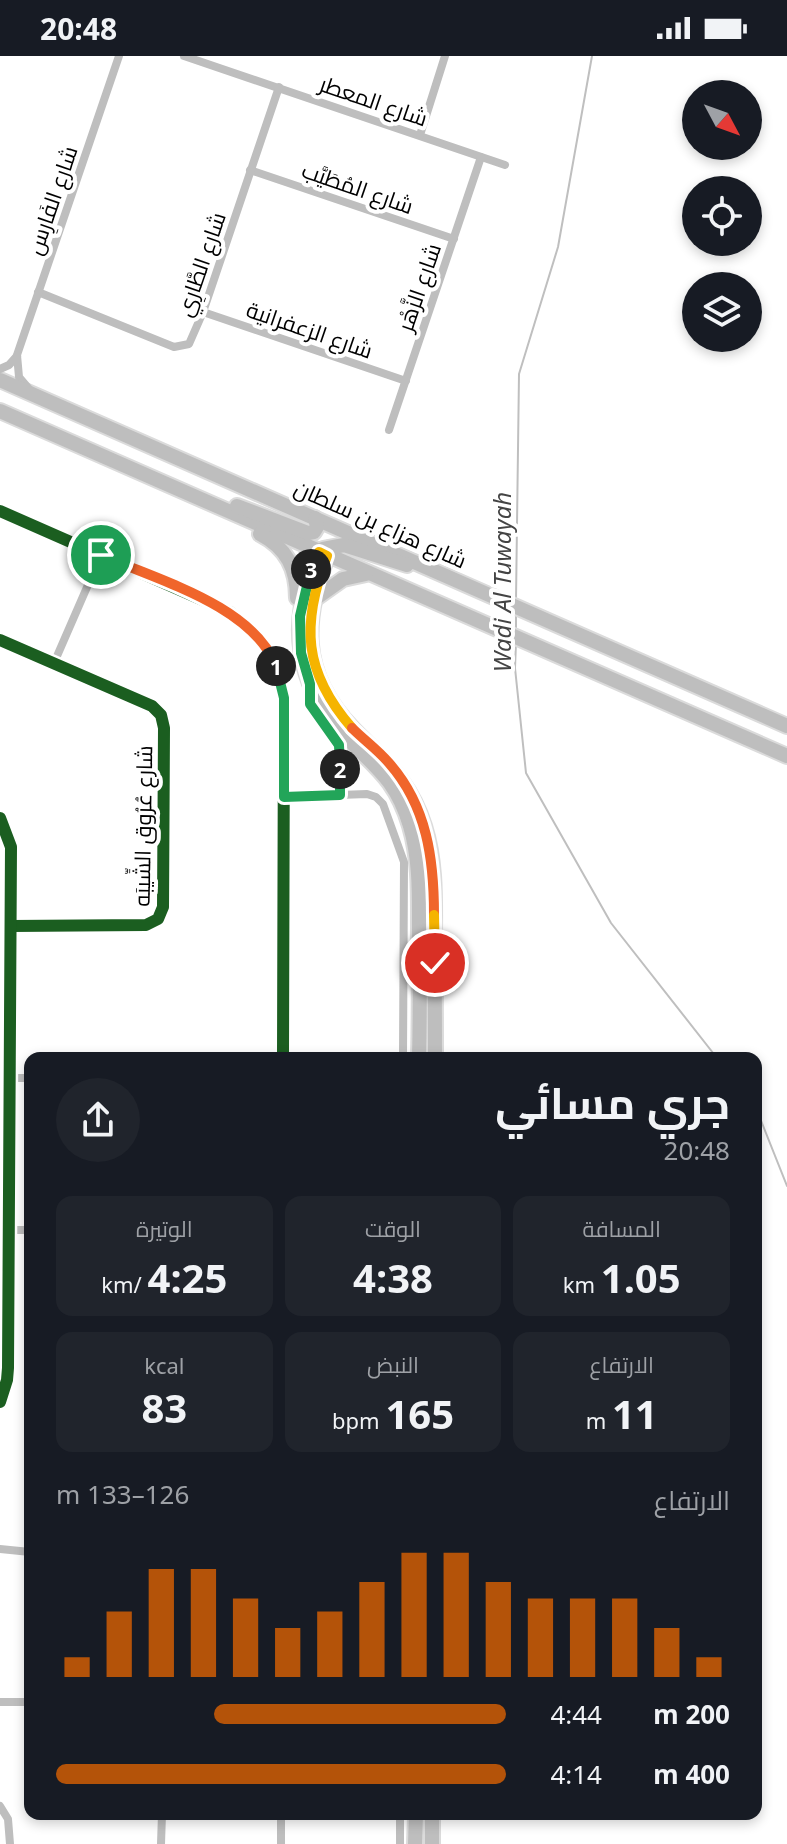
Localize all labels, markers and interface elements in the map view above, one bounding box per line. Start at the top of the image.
text: 20:48 [40,8,117,49]
street label: شارع المعطر [314,67,432,133]
north arrow [682,80,762,160]
map controls [682,80,762,352]
street label: شارع الفَارِس [18,142,85,259]
street label: شارع المُطَيَّب [298,154,418,221]
button: locate [682,176,762,256]
street label: شارع الطَّارِي [168,208,235,321]
street label: شارع الزَّهْر [388,239,448,337]
button: layers [682,272,762,352]
street label: شارع الزعفرانية [243,293,377,366]
street label: شارع هزاع بن سلطان [290,472,472,575]
water label: Wadi Al Tuwayah [485,492,518,672]
pin [67,521,135,589]
icon: arrive [79,533,123,577]
pin: 3 [291,549,331,589]
text: 3 [305,554,317,584]
pin: 1 [256,646,296,686]
text: 1 [270,651,282,681]
street label: شارع عُرُوق الشِّيبَه [124,745,159,907]
pin: 2 [320,749,360,789]
text: 2 [334,754,346,784]
pin [401,929,469,997]
icon: check [413,941,457,985]
text: جري مسائي [495,1072,730,1132]
button: share [56,1078,140,1162]
text: 20:48 [664,1132,730,1168]
text: الوتيرة [136,1213,193,1243]
text: الوقت [365,1213,421,1243]
text: المسافة [583,1213,661,1243]
text: 4:25 [148,1250,227,1305]
text: 4:38 [353,1250,433,1305]
text: 1.05 [601,1250,681,1305]
text: /km [101,1269,148,1299]
text: km [563,1269,601,1299]
text: النبض [367,1349,419,1379]
text: الارتفاع [589,1349,654,1379]
text: kcal [144,1350,185,1380]
text: 83 [141,1380,187,1435]
text: 165 [385,1386,454,1441]
text: 11 [612,1386,658,1441]
text: bpm [332,1405,385,1435]
text: m [586,1405,612,1435]
text: 126–133 m [56,1476,189,1512]
text: الارتفاع [654,1482,730,1518]
text: 4:44 [550,1696,602,1732]
text: 200 m [653,1696,730,1732]
text: 4:14 [550,1756,602,1792]
text: 400 m [653,1756,730,1792]

